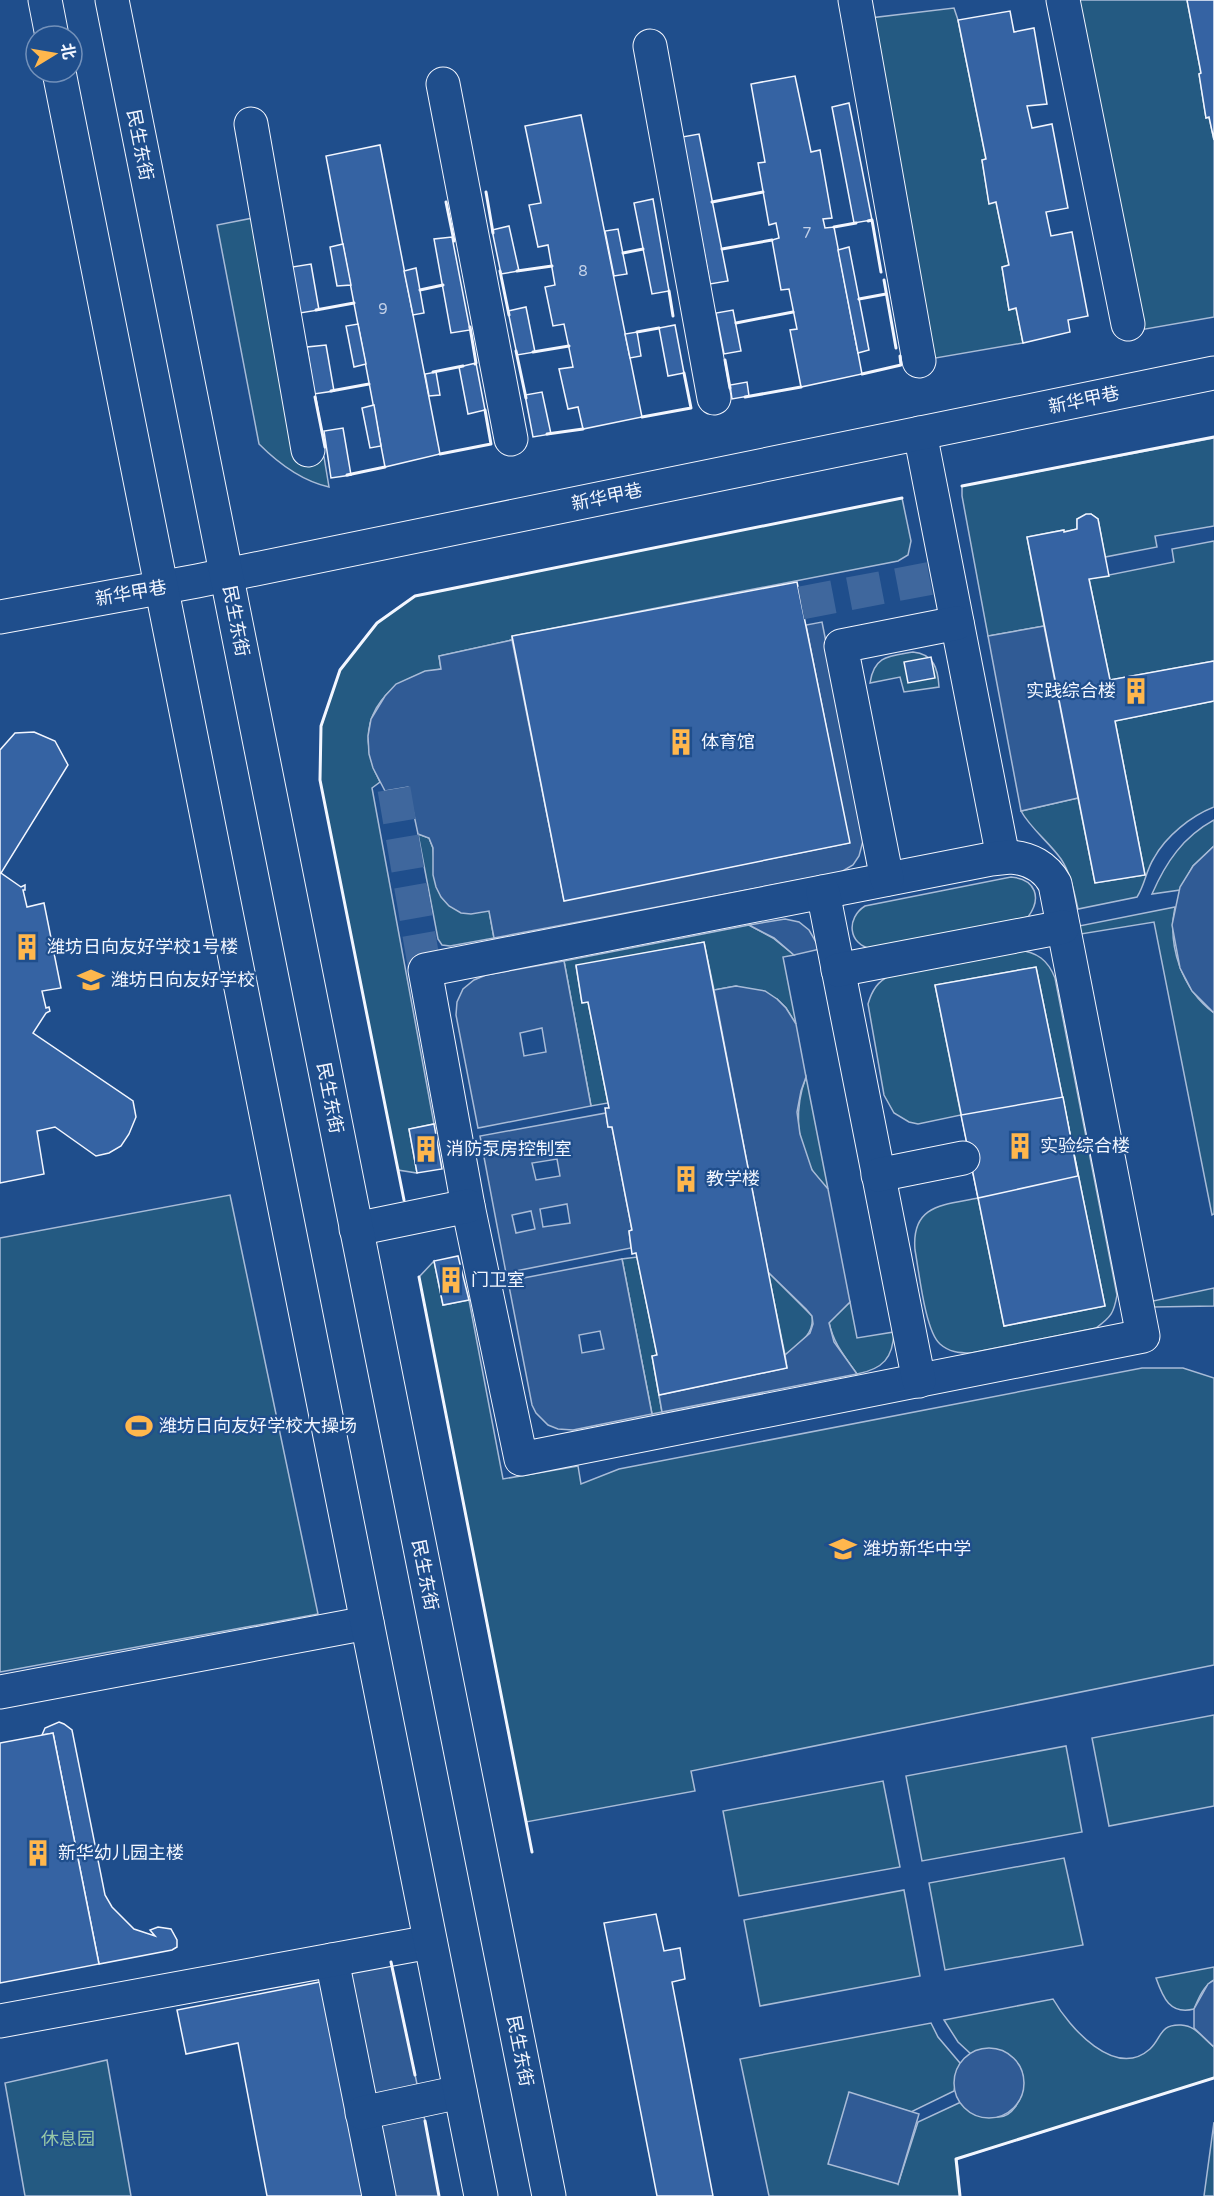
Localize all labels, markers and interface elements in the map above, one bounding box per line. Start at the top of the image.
north arrow [24,24,84,84]
text: 北 [56,42,79,61]
street label: 民生东街 [122,108,158,182]
house number: 7 [802,224,812,242]
house number: 8 [578,262,588,280]
house number: 9 [378,300,388,318]
street label: 新华甲巷 [1046,382,1122,418]
street label: 新华甲巷 [569,479,645,515]
street label: 新华甲巷 [94,576,168,610]
street label: 民生东街 [218,584,254,658]
building icon: 实践综合楼 [1121,676,1151,706]
place label: 实践综合楼 [1026,680,1116,702]
building icon: 体育馆 [666,727,696,757]
place label: 体育馆 [701,731,755,753]
building icon: 潍坊日向友好学校1号楼 [12,932,42,962]
place label: 潍坊日向友好学校1号楼 [47,936,238,958]
school or university icon: 潍坊日向友好学校 [76,965,106,995]
place label: 潍坊日向友好学校 [111,969,255,991]
street label: 民生东街 [312,1061,348,1135]
building icon: 实验综合楼 [1005,1131,1035,1161]
building icon: 消防泵房控制室 [411,1134,441,1164]
place label: 实验综合楼 [1040,1135,1130,1157]
place label: 消防泵房控制室 [446,1138,572,1160]
building icon: 教学楼 [671,1164,701,1194]
place label: 教学楼 [706,1168,760,1190]
building icon: 门卫室 [436,1265,466,1295]
place label: 门卫室 [471,1269,525,1291]
sports icon: 潍坊日向友好学校大操场 [124,1411,154,1441]
place label: 潍坊日向友好学校大操场 [159,1415,357,1437]
school or university icon: 潍坊新华中学 [828,1534,858,1564]
street label: 民生东街 [407,1538,443,1612]
place label: 潍坊新华中学 [863,1538,971,1560]
building icon: 新华幼儿园主楼 [23,1838,53,1868]
place label: 新华幼儿园主楼 [58,1842,184,1864]
street label: 民生东街 [502,2014,538,2088]
park label: 休息园 [41,2128,95,2150]

